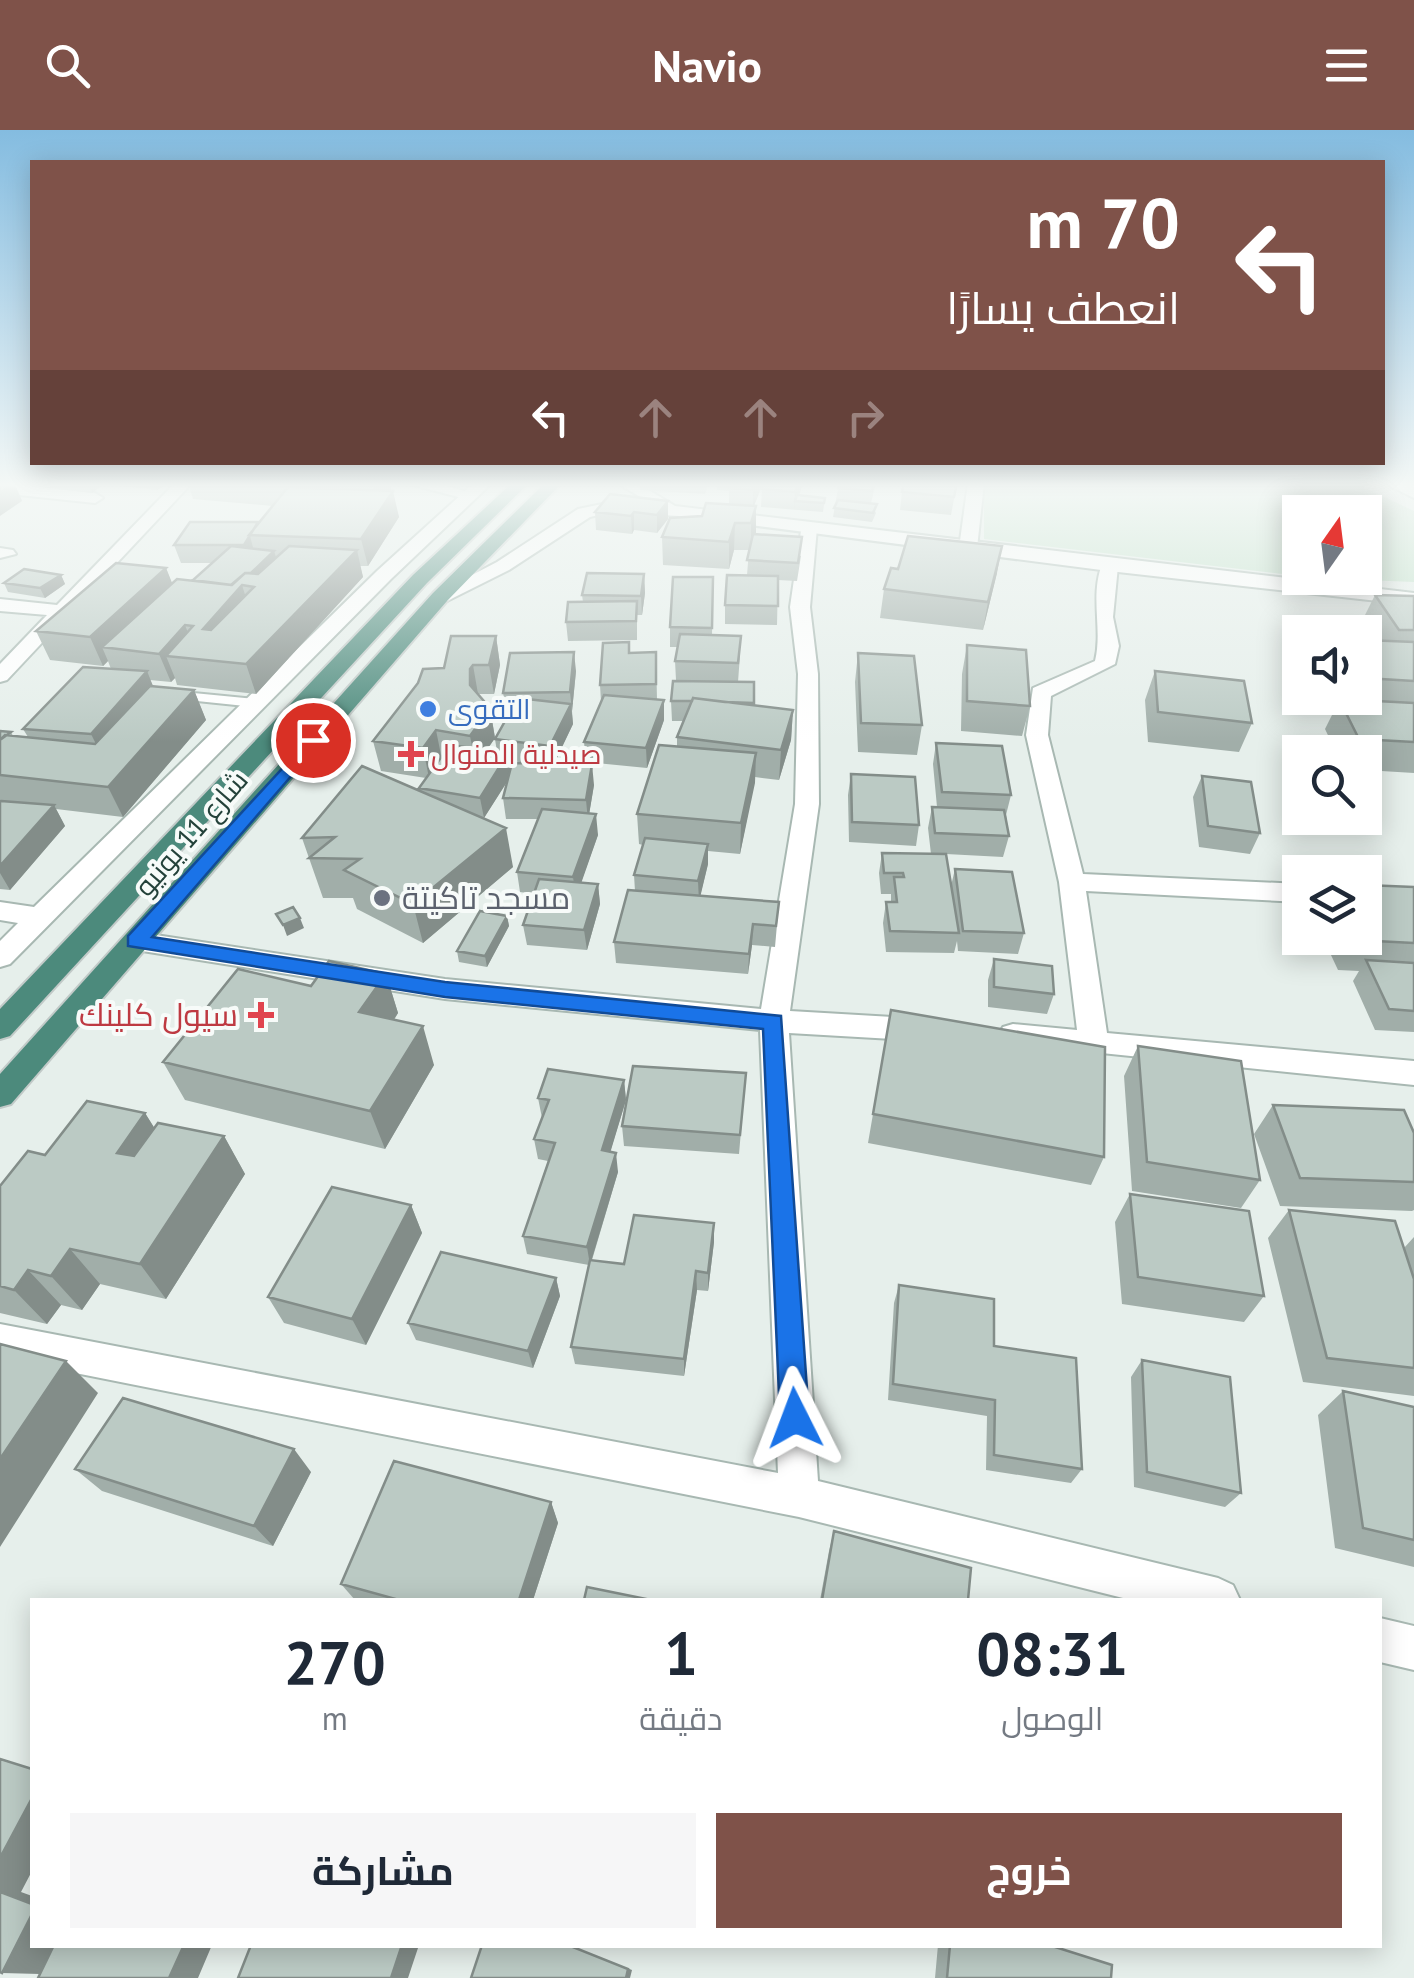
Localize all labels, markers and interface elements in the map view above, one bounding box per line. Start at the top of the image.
text: Navio [652,36,762,94]
icon: search [40,38,95,93]
icon: menu [1319,38,1374,93]
text: 70 m [1027,177,1180,267]
icon: left [1215,200,1345,330]
text: انعطف يسارًا [946,278,1180,336]
icon: left [523,390,578,445]
icon: ahead [628,390,683,445]
icon: ahead [733,390,788,445]
icon: right [838,390,893,445]
north arrow [1282,495,1382,595]
map controls [1282,495,1382,955]
button: sound [1282,615,1382,715]
place label: التقوى [448,690,531,727]
pin [271,698,356,783]
marker: التقوى [417,698,439,720]
icon: arrive [286,713,341,768]
place label: صيدلية المنوال [431,735,602,772]
button: search [1282,735,1382,835]
marker: صيدلية المنوال [400,743,422,765]
street label: شارع 11 يونيو [126,762,256,904]
button: layers [1282,855,1382,955]
place label: مسجد تاكيتة [402,876,570,918]
marker: مسجد تاكيتة [371,887,393,909]
place label: سيول كلينك [79,993,238,1035]
marker: سيول كلينك [248,1002,274,1028]
position arrow [743,1366,847,1470]
text: 1 [664,1614,698,1692]
text: 08:31 [976,1614,1128,1692]
text: 270 [284,1623,386,1701]
text: m [322,1697,348,1739]
text: دقيقة [639,1697,723,1739]
text: الوصول [1001,1697,1103,1739]
button: مشاركة [70,1813,696,1928]
button: خروج [716,1813,1342,1928]

